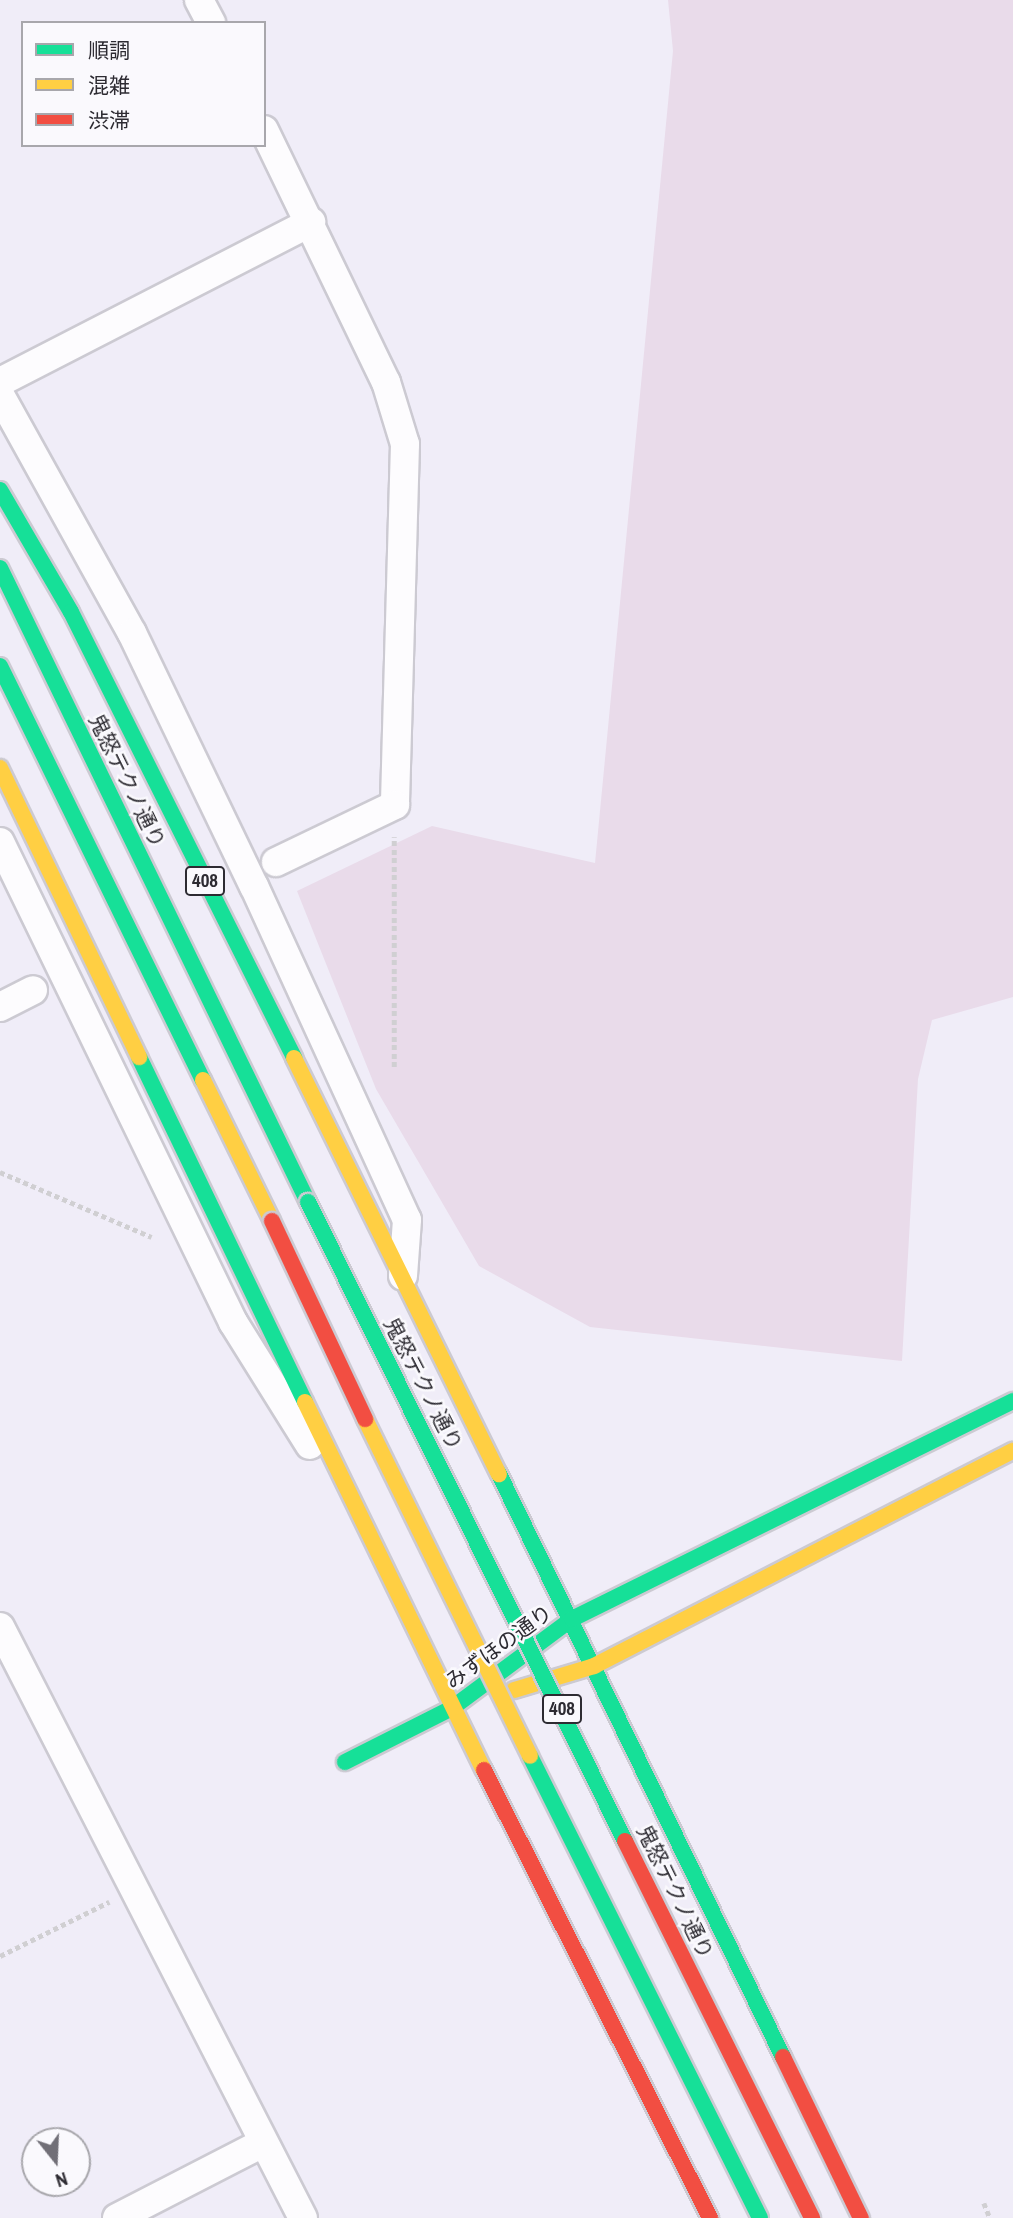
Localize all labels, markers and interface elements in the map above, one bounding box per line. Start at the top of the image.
legend [21,21,266,147]
text: 順調 [88,36,130,65]
text: 混雑 [88,71,130,100]
text: 渋滞 [88,106,130,135]
street label: 鬼怒テクノ通り [83,709,171,853]
road number: 408 [184,866,226,897]
street label: 鬼怒テクノ通り [378,1313,468,1455]
street label: みずほの通り [441,1600,557,1694]
road number: 408 [541,1694,583,1724]
street label: 鬼怒テクノ通り [631,1820,719,1964]
north arrow [21,2127,91,2197]
text: N [53,2166,71,2194]

